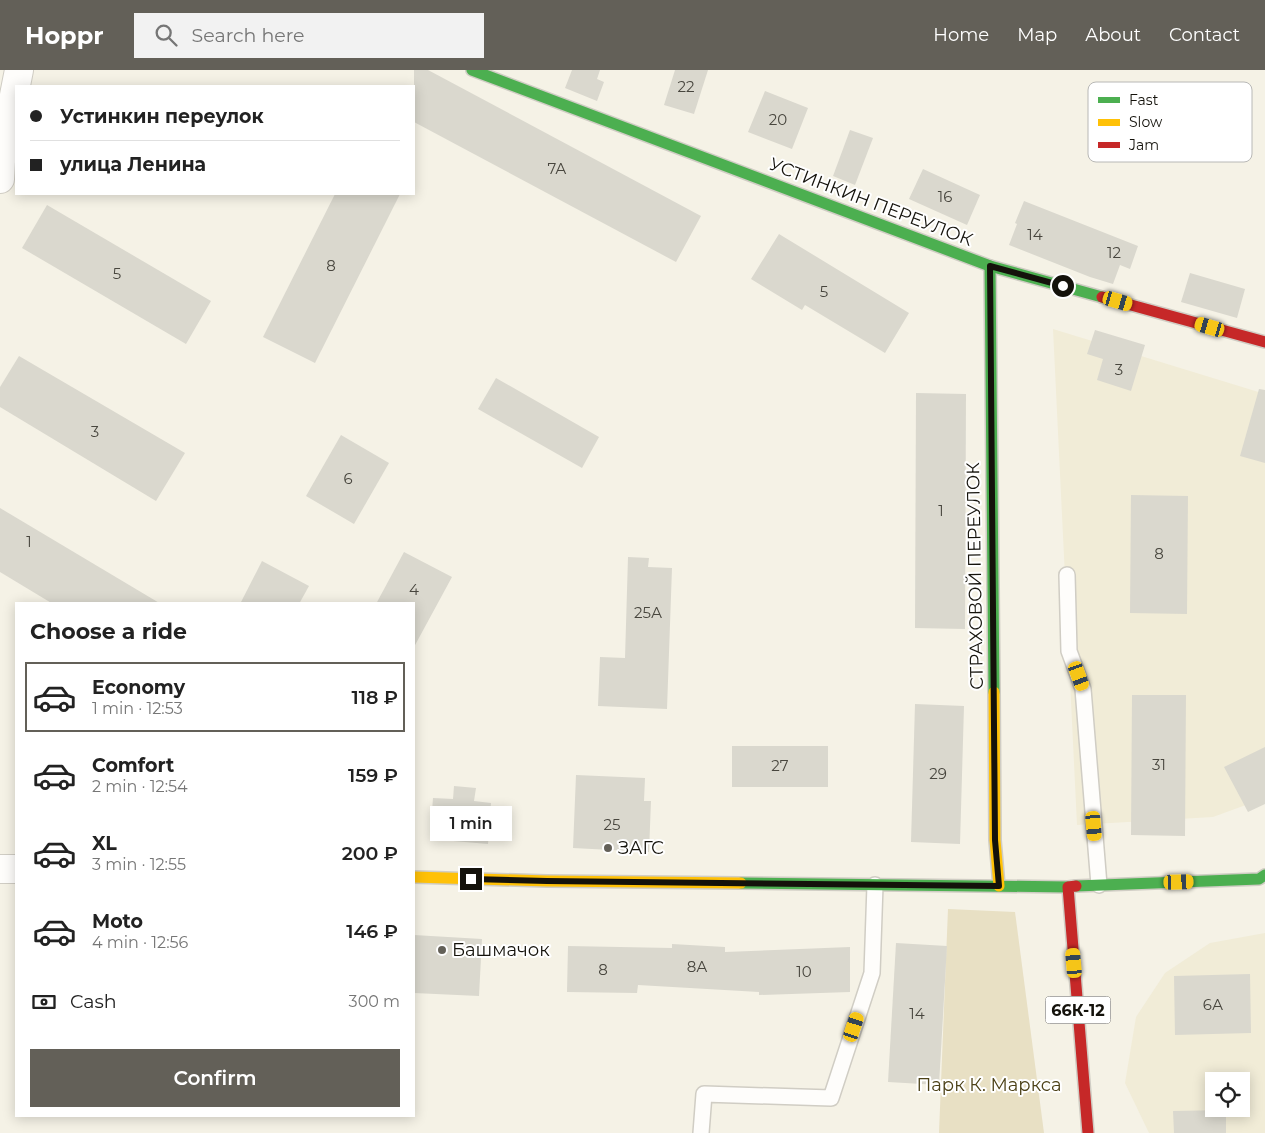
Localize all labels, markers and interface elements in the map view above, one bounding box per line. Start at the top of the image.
search box [134,13,484,58]
text: Hoppr [25,21,104,50]
icon: search [152,21,180,49]
text: Search here [192,24,305,47]
text: Home [933,24,989,46]
text: Map [1017,24,1057,46]
text: About [1085,24,1141,46]
text: Contact [1169,24,1240,46]
house number: 22 [677,77,695,96]
legend [1088,82,1252,162]
text: Fast [1129,91,1159,109]
text: Устинкин переулок [60,105,264,128]
house number: 20 [769,110,787,129]
text: Slow [1129,113,1163,131]
text: Jam [1128,136,1159,154]
text: улица Ленина [60,153,206,176]
street label: УСТИНКИН ПЕРЕУЛОК [766,153,976,251]
house number: 7А [547,159,567,178]
house number: 16 [938,187,952,206]
house number: 14 [1027,225,1043,244]
house number: 12 [1107,243,1121,262]
house number: 8 [326,256,336,275]
house number: 5 [113,264,121,283]
route start [1052,275,1074,297]
house number: 5 [820,282,828,301]
car [1101,290,1134,312]
car [1193,316,1226,338]
house number: 3 [1115,360,1123,379]
house number: 3 [91,422,99,441]
street label: СТРАХОВОЙ ПЕРЕУЛОК [962,462,988,690]
house number: 6 [343,469,353,488]
house number: 1 [938,501,944,520]
house number: 1 [26,532,32,551]
house number: 8 [1154,544,1164,563]
house number: 4 [409,580,419,599]
house number: 25А [634,603,662,622]
text: Choose a ride [30,618,187,645]
car [1066,659,1091,693]
icon: car [32,675,77,720]
text: Economy [92,676,185,699]
text: 118 ₽ [351,686,398,709]
text: 1 min · 12:53 [92,699,183,718]
icon: car [32,753,77,798]
text: Comfort [92,754,174,777]
house number: 31 [1152,755,1166,774]
house number: 27 [771,756,789,775]
text: 159 ₽ [348,764,398,787]
house number: 29 [929,764,947,783]
text: 2 min · 12:54 [92,777,188,796]
callout: 1 min [430,806,512,842]
car [1085,810,1102,842]
text: 1 min [450,814,492,833]
house number: 25 [603,815,621,834]
icon: car [32,831,77,876]
text: XL [92,832,117,855]
place label: ЗАГС [618,837,664,859]
text: 200 ₽ [342,842,398,865]
marker: ЗАГС [602,842,614,854]
text: 3 min · 12:55 [92,855,186,874]
route end [460,868,482,890]
car [1163,874,1194,890]
icon: car [32,909,77,954]
text: Moto [92,910,143,933]
text: 146 ₽ [346,920,398,943]
text: 4 min · 12:56 [92,933,188,952]
place label: Башмачок [452,939,550,961]
marker: Башмачок [436,944,448,956]
car [1065,947,1082,979]
house number: 8А [687,957,707,976]
house number: 8 [598,960,608,979]
house number: 10 [796,962,812,981]
icon: cash [30,988,58,1016]
text: Cash [70,990,117,1013]
text: 300 m [349,992,400,1011]
house number: 6А [1203,995,1223,1014]
road number: 66К-12 [1046,996,1110,1024]
house number: 14 [909,1004,925,1023]
car [842,1010,865,1044]
button: Confirm [30,1049,400,1107]
map controls [1205,1072,1250,1117]
button: locate [1205,1072,1250,1117]
park label: Парк К. Маркса [917,1074,1062,1096]

